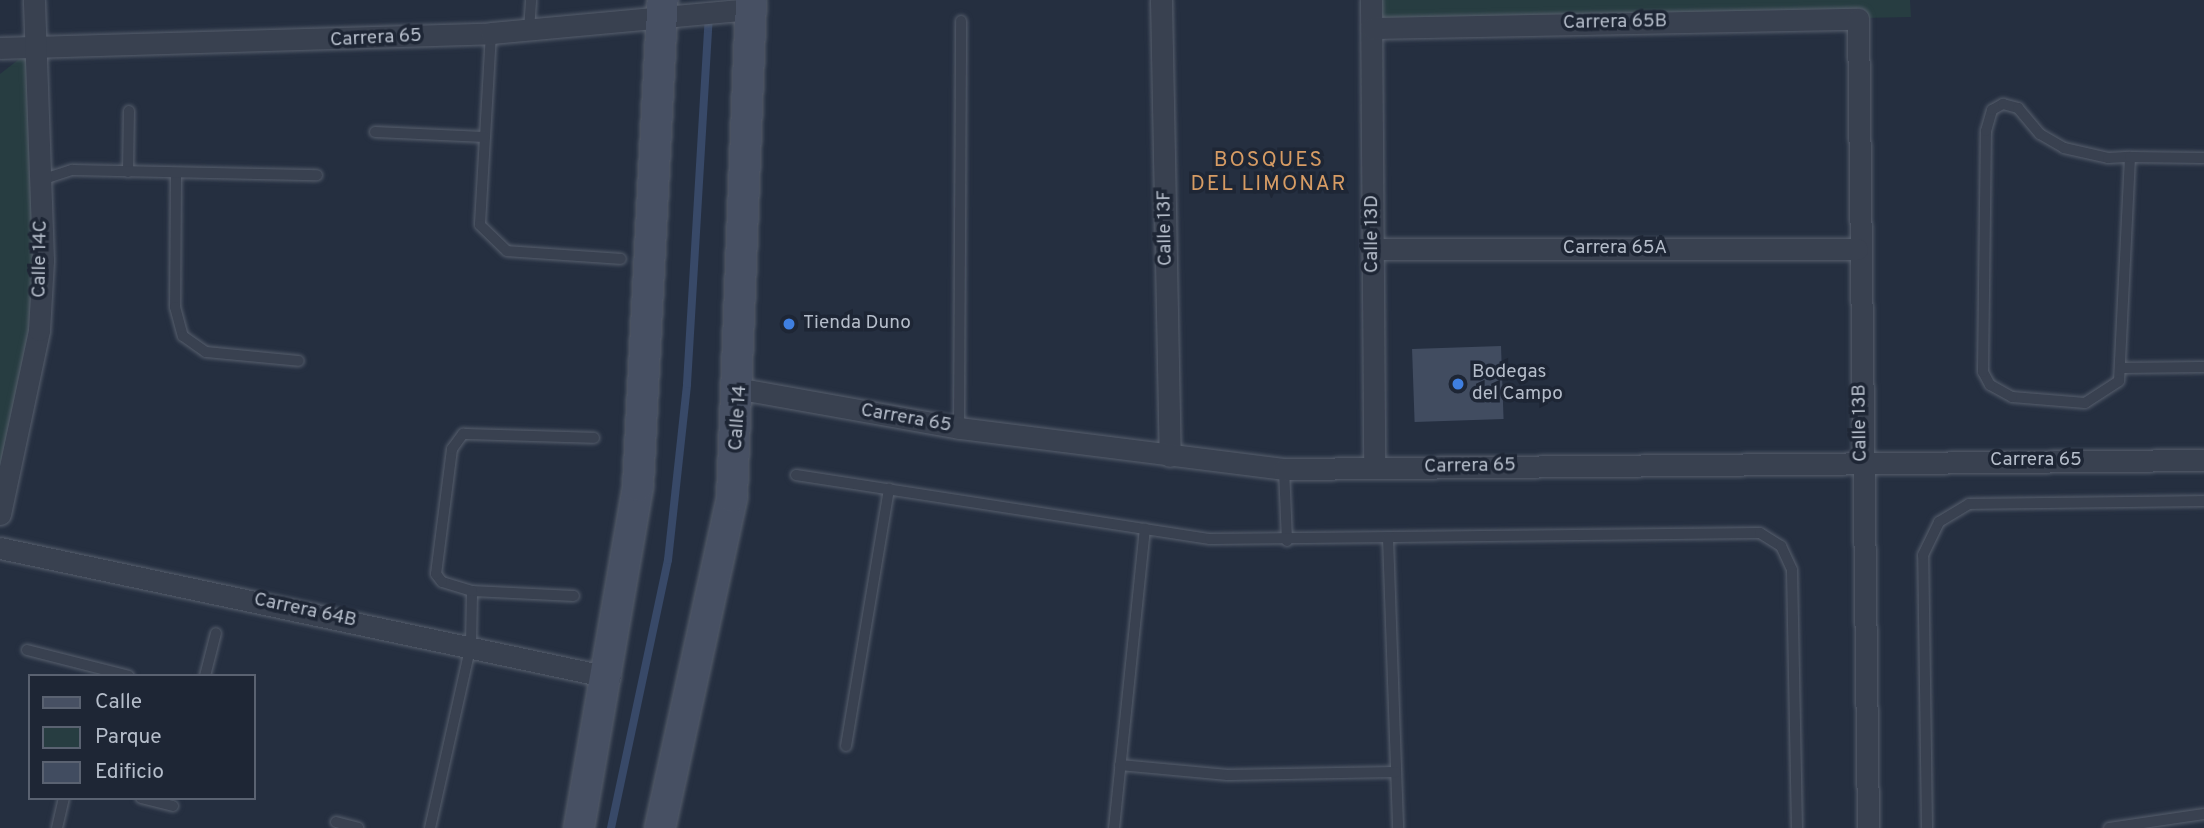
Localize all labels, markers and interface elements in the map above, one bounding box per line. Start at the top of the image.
street label: Carrera 65B [1563,11,1667,35]
street label: Carrera 65 [330,25,422,53]
district label: BOSQUES DEL LIMONAR [1192,148,1346,198]
street label: Calle 13F [1154,190,1178,266]
street label: Calle 13D [1362,195,1384,273]
street label: Calle 14C [29,220,53,298]
street label: Carrera 65A [1563,238,1667,260]
place label: Tienda Duno [803,313,911,335]
marker: Tienda Duno [781,316,797,332]
place label: Bodegas del Campo [1472,362,1563,406]
marker: Bodegas del Campo [1450,376,1466,392]
street label: Calle 13B [1849,384,1873,462]
street label: Calle 14 [725,385,753,451]
street label: Carrera 65 [859,400,953,438]
street label: Carrera 65 [1990,450,2082,472]
street label: Carrera 65 [1424,455,1516,479]
street label: Carrera 64B [252,589,358,633]
legend [28,674,256,800]
text: Calle [95,689,142,716]
text: Parque [95,724,162,751]
text: Edificio [95,759,164,786]

